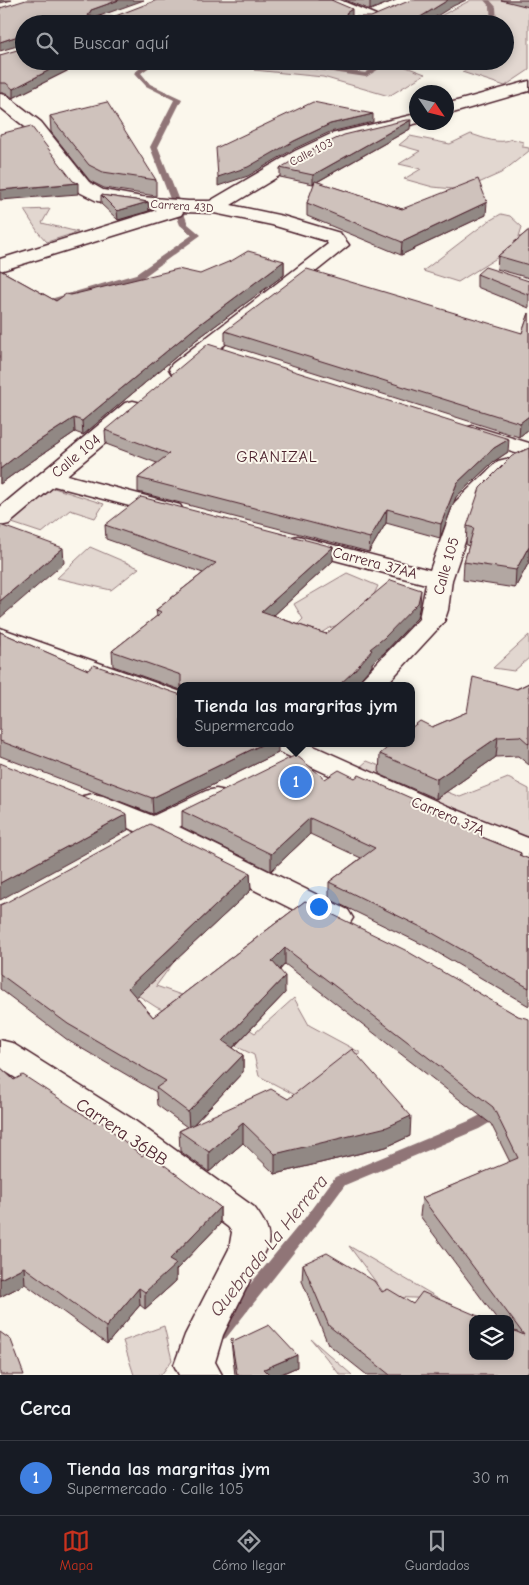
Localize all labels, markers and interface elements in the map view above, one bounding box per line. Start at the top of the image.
search box [15,15,514,70]
icon: search [33,29,61,57]
text: Buscar aquí [73,32,169,54]
north arrow [409,85,454,130]
street label: Calle 103 [287,135,335,169]
street label: Carrera 43D [150,197,214,215]
street label: Calle 104 [48,430,104,482]
district label: GRANIZAL [236,448,318,466]
street label: Calle 105 [429,535,463,597]
street label: Carrera 37AA [331,543,419,583]
popup [177,682,415,747]
text: Tienda las margritas jym [194,695,398,717]
text: Supermercado [194,717,294,735]
pin: 1 [280,763,312,801]
street label: Carrera 37A [409,792,488,840]
your location [306,894,332,920]
street label: Carrera 36BB [72,1094,172,1171]
water label: Quebrada La Herrera [205,1170,333,1321]
map controls [469,1315,514,1360]
button: layers [469,1315,514,1360]
text: Cerca [20,1396,71,1420]
text: Tienda las margritas jym [67,1458,270,1480]
text: 1 [33,1469,39,1487]
text: 30 m [473,1469,509,1487]
text: Supermercado · Calle 105 [67,1480,244,1498]
tab: Mapa [60,1527,93,1574]
tab: Cómo llegar [212,1527,285,1574]
tab: Guardados [405,1527,469,1574]

